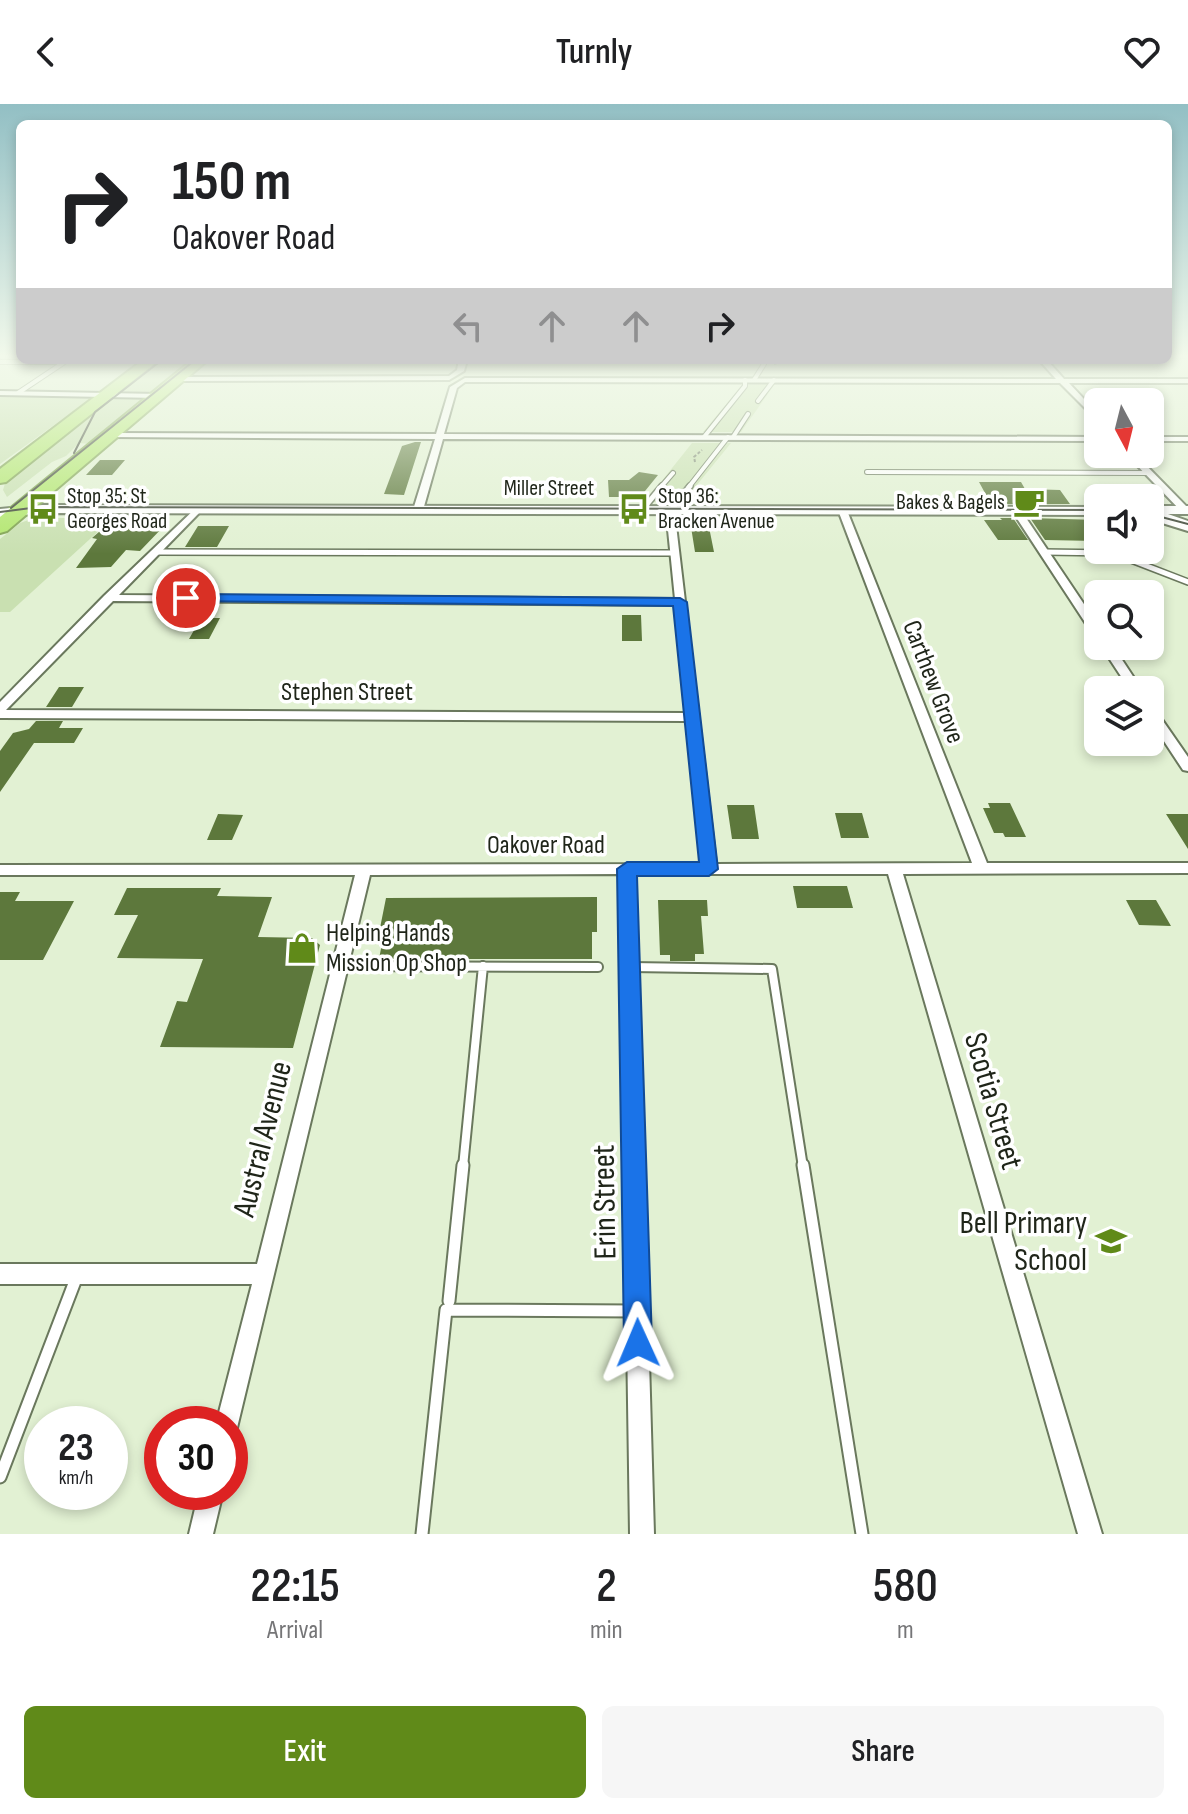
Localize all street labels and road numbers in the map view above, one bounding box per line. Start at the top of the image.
street label: Miller Street [504,475,594,502]
street label: Carthew Grove [895,616,971,748]
street label: Stephen Street [281,677,413,708]
street label: Oakover Road [487,830,605,861]
street label: Scotia Street [955,1028,1031,1174]
street label: Austral Avenue [225,1057,301,1222]
street label: Erin Street [585,1144,625,1260]

